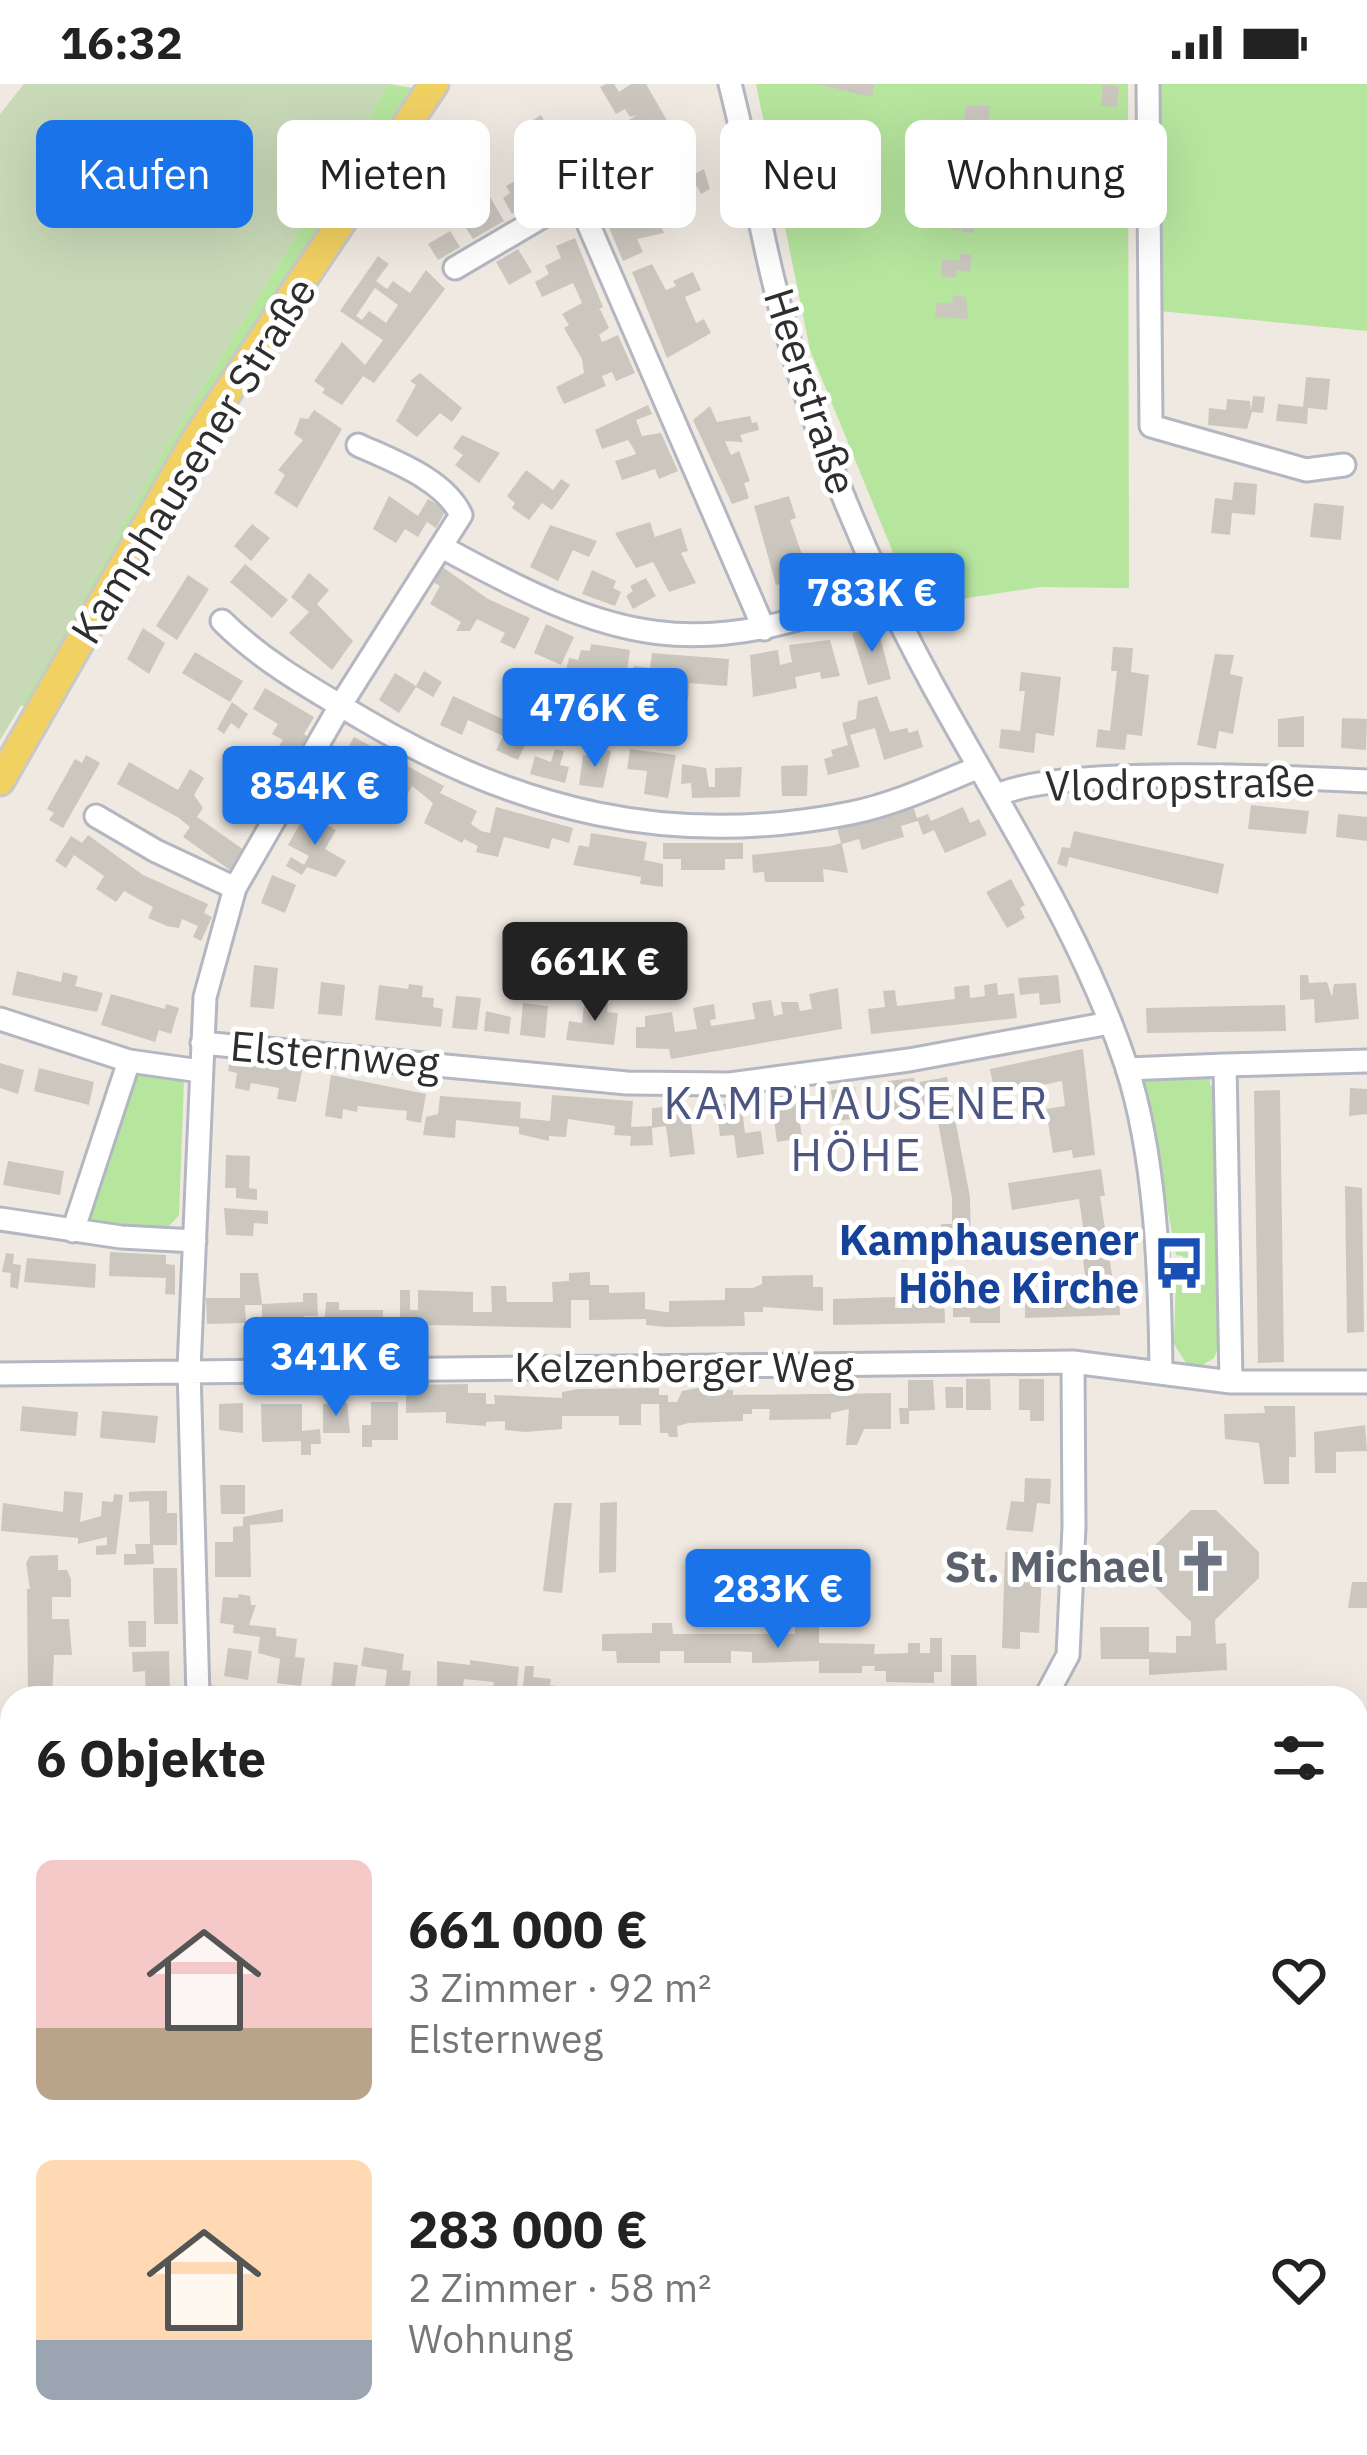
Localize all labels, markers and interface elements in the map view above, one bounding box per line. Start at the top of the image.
text: 16:32 [60,13,183,71]
chip: Kaufen [36,120,253,228]
chip: Mieten [277,120,490,228]
chip: Filter [514,120,696,228]
chip: Neu [720,120,881,228]
chip: Wohnung [905,120,1167,228]
street label: Kamphausener Straße [58,266,328,654]
street label: Heerstraße [752,281,870,501]
pin: 783K € [774,553,970,655]
text: 783K € [806,566,938,617]
pin: 476K € [497,668,693,770]
text: 476K € [529,681,661,732]
pin: 854K € [217,746,413,848]
street label: Vlodropstraße [1044,753,1316,813]
text: 854K € [249,759,381,810]
pin: 661K € [497,922,693,1024]
text: 661K € [529,935,661,986]
street label: Elsternweg [228,1017,442,1091]
district label: KAMPHAUSENER HÖHE [663,1073,1051,1183]
place label: Kamphausener Höhe Kirche [839,1212,1139,1315]
bus stop icon: Kamphausener Höhe Kirche [1150,1234,1208,1292]
pin: 341K € [238,1317,434,1419]
text: 341K € [270,1330,402,1381]
street label: Kelzenberger Weg [514,1339,854,1394]
church icon: St. Michael [1174,1537,1232,1595]
place label: St. Michael [945,1539,1163,1594]
pin: 283K € [680,1549,876,1651]
text: 283K € [712,1562,844,1613]
text: 6 Objekte [36,1725,266,1791]
icon: filters [1266,1725,1332,1791]
text: 661 000 € [408,1896,648,1962]
icon: home [132,1908,276,2052]
icon: heart [1266,1947,1332,2013]
text: 3 Zimmer · 92 m² [408,1962,711,2013]
text: Elsternweg [408,2013,603,2064]
text: 283 000 € [408,2196,648,2262]
icon: home [132,2208,276,2352]
icon: heart [1266,2247,1332,2313]
text: 2 Zimmer · 58 m² [408,2262,711,2313]
text: Wohnung [408,2313,573,2364]

